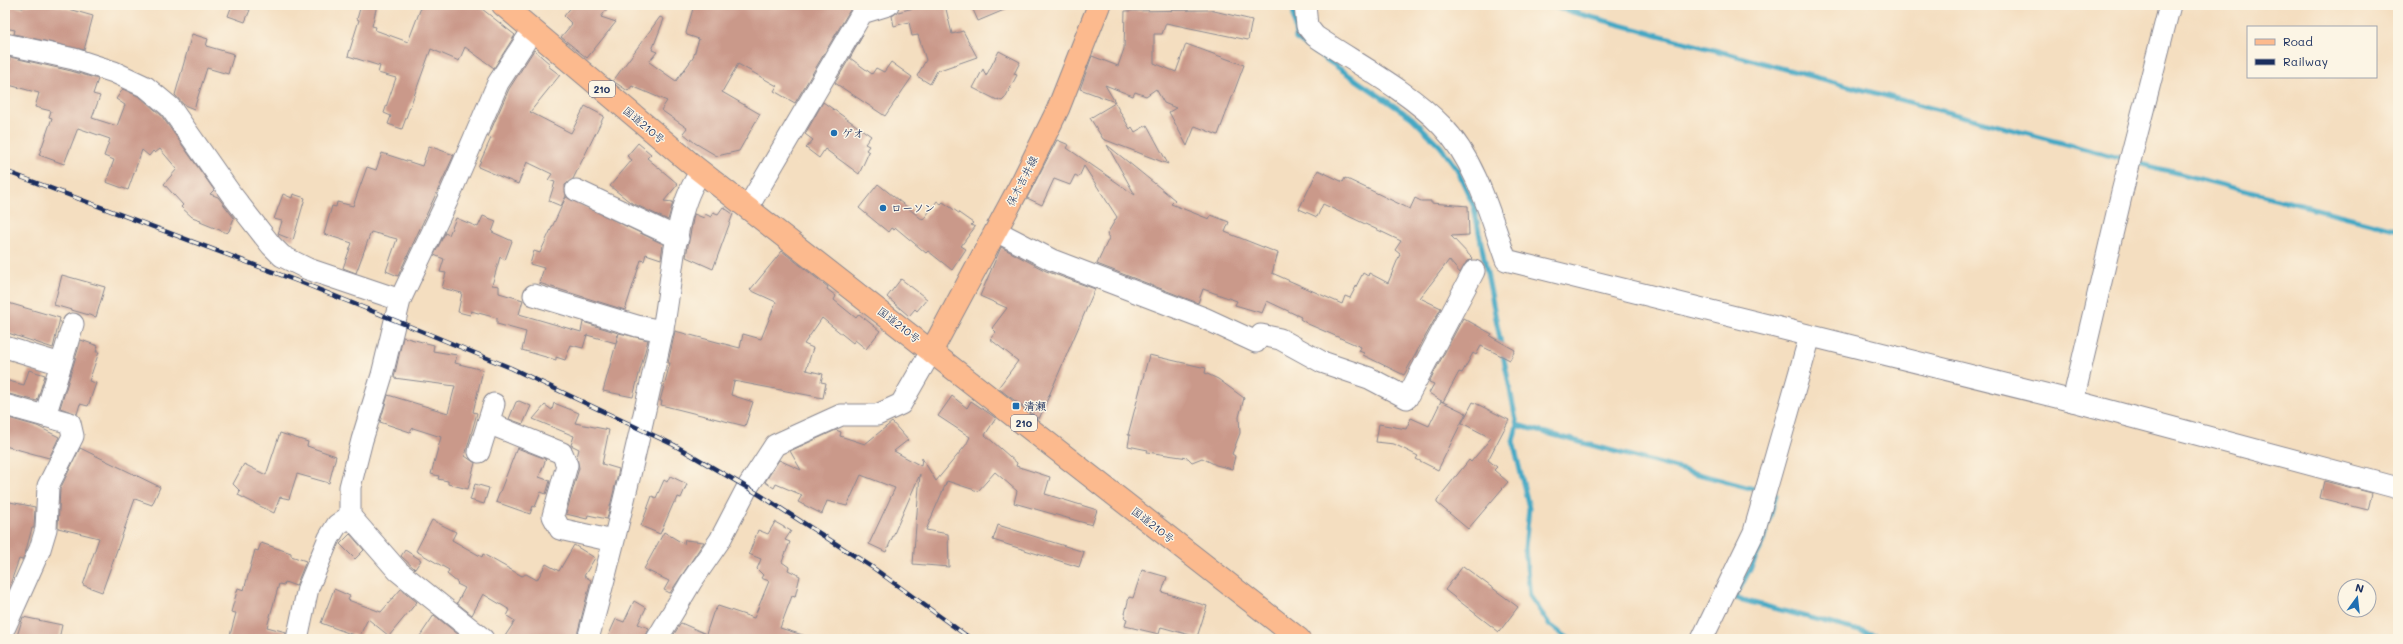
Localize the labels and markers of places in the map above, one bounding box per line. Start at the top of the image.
place label: ゲオ [842,125,864,140]
marker: ゲオ [829,128,839,138]
place label: ローソン [891,200,935,215]
marker: ローソン [878,203,888,213]
place label: 清瀬 [1024,398,1046,413]
marker: 清瀬 [1011,401,1021,411]

